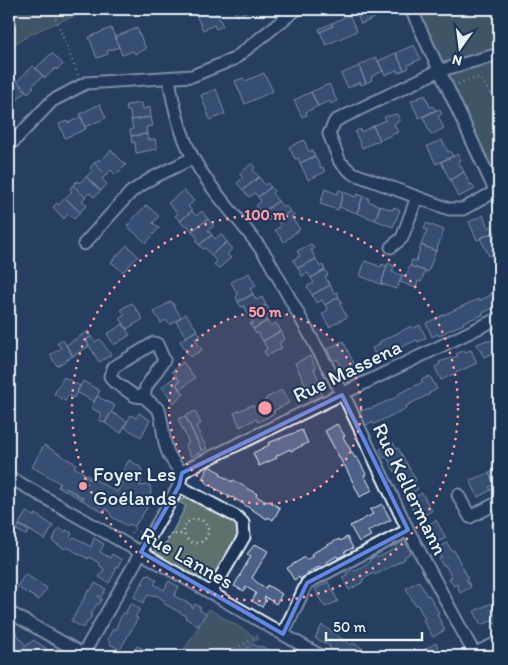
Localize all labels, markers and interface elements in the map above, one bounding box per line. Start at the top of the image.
north arrow [436,22,486,72]
text: N [450,51,464,70]
text: 100 m [244,206,286,224]
text: 50 m [248,303,282,321]
street label: Rue Massena [288,333,405,408]
centre of rings [256,399,274,417]
street label: Rue Kellermann [368,419,453,559]
place label: Foyer Les Goélands [93,461,177,510]
marker: Foyer Les Goélands [77,480,89,492]
street label: Rue Lannes [136,521,238,594]
scale bar [326,610,422,642]
text: 50 m [333,618,366,636]

